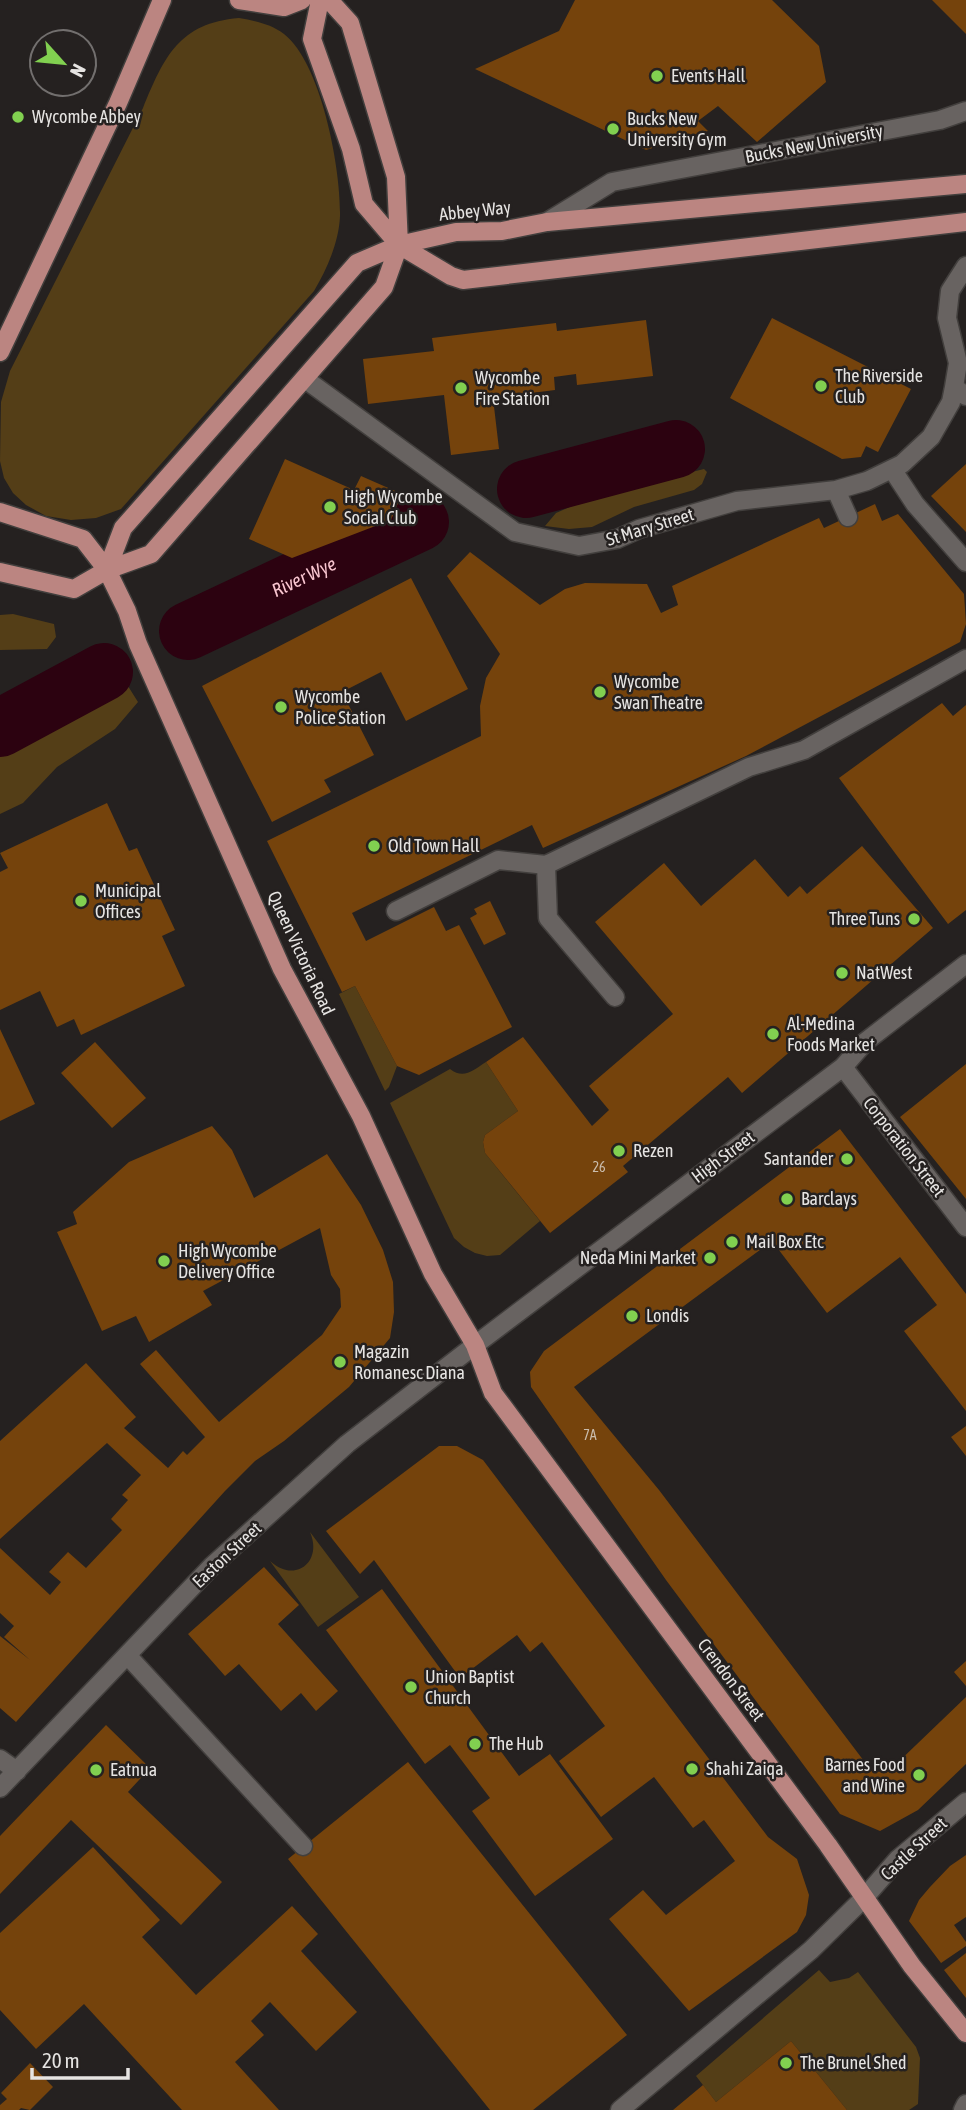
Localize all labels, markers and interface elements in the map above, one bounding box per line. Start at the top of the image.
north arrow [28,28,98,98]
text: N [66,61,90,81]
place label: Events Hall [671,65,745,86]
marker: Events Hall [649,68,665,84]
place label: Wycombe Abbey [32,106,141,127]
place label: Bucks New University Gym [627,108,727,150]
marker: Wycombe Abbey [10,109,26,125]
street label: Bucks New University [743,120,885,167]
marker: Bucks New University Gym [605,121,621,137]
street label: Abbey Way [438,196,512,225]
place label: The Riverside Club [835,365,923,407]
place label: Wycombe Fire Station [475,367,550,409]
marker: The Riverside Club [813,378,829,394]
marker: Wycombe Fire Station [453,380,469,396]
place label: High Wycombe Social Club [344,486,443,528]
marker: High Wycombe Social Club [322,499,338,515]
street label: St Mary Street [604,503,696,550]
water label: River Wye [268,552,340,601]
place label: Wycombe Swan Theatre [614,671,703,713]
marker: Wycombe Swan Theatre [592,684,608,700]
place label: Wycombe Police Station [295,686,386,728]
marker: Wycombe Police Station [273,699,289,715]
place label: Old Town Hall [388,835,480,856]
marker: Old Town Hall [366,838,382,854]
place label: Municipal Offices [95,880,161,922]
street label: Queen Victoria Road [264,887,339,1018]
marker: Municipal Offices [73,893,89,909]
place label: Three Tuns [829,908,900,929]
marker: Three Tuns [906,911,922,927]
place label: NatWest [856,962,912,983]
marker: NatWest [834,965,850,981]
place label: Al-Medina Foods Market [787,1013,875,1055]
marker: Al-Medina Foods Market [765,1026,781,1042]
street label: Corporation Street [859,1093,950,1201]
street label: High Street [687,1126,758,1187]
place label: Rezen [633,1140,673,1161]
marker: Rezen [611,1143,627,1159]
place label: Santander [764,1148,834,1169]
marker: Santander [839,1151,855,1167]
house number: 26 [592,1159,606,1175]
place label: Barclays [801,1188,857,1209]
marker: Barclays [779,1191,795,1207]
place label: Mail Box Etc [746,1231,824,1252]
marker: Mail Box Etc [724,1234,740,1250]
place label: High Wycombe Delivery Office [178,1240,277,1282]
place label: Neda Mini Market [580,1247,696,1268]
marker: Neda Mini Market [702,1250,718,1266]
marker: High Wycombe Delivery Office [156,1253,172,1269]
place label: Londis [646,1305,689,1326]
marker: Londis [624,1308,640,1324]
place label: Magazin Romanesc Diana [354,1341,465,1383]
marker: Magazin Romanesc Diana [332,1354,348,1370]
house number: 7A [583,1427,597,1443]
street label: Easton Street [188,1517,265,1592]
street label: Crendon Street [694,1634,769,1725]
place label: Union Baptist Church [425,1666,514,1708]
marker: Union Baptist Church [403,1679,419,1695]
place label: The Hub [489,1733,544,1754]
marker: The Hub [467,1736,483,1752]
place label: Barnes Food and Wine [825,1754,905,1796]
place label: Shahi Zaiqa [706,1758,784,1779]
place label: Eatnua [110,1759,157,1780]
marker: Shahi Zaiqa [684,1761,700,1777]
marker: Eatnua [88,1762,104,1778]
marker: Barnes Food and Wine [911,1767,927,1783]
street label: Castle Street [876,1813,951,1885]
scale bar [32,2036,128,2080]
text: 20 m [42,2048,80,2072]
place label: The Brunel Shed [800,2052,907,2073]
marker: The Brunel Shed [778,2055,794,2071]

